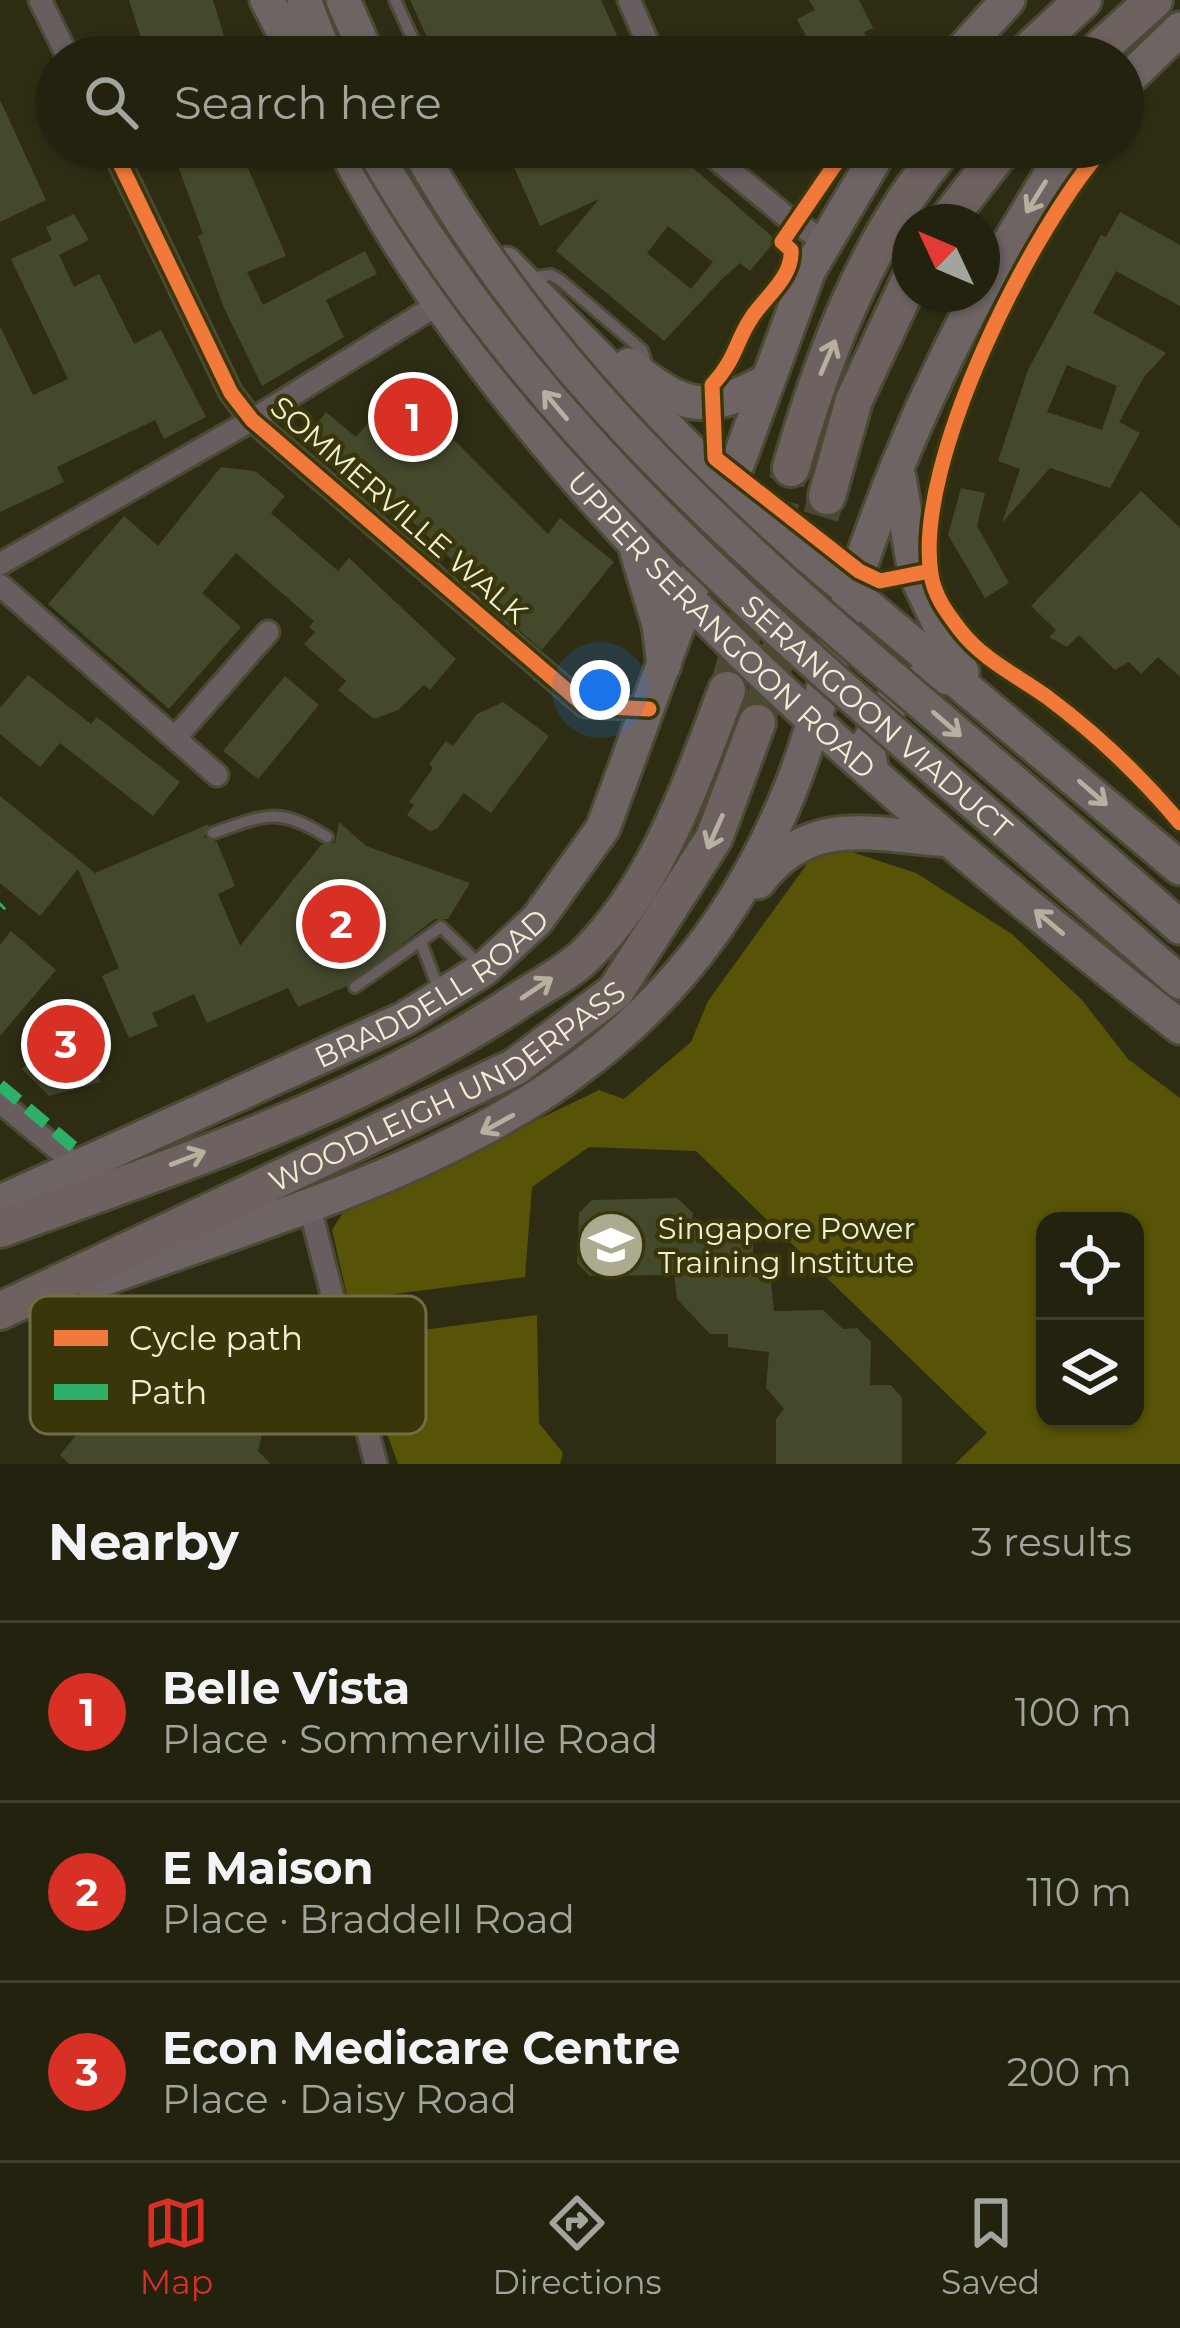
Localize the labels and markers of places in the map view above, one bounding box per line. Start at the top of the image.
pin: 1 [374,372,452,462]
pin: 2 [302,879,380,969]
pin: 3 [27,999,105,1089]
school or university icon: Singapore Power Training Institute [576,1210,646,1280]
place label: Singapore Power Training Institute [658,1210,915,1281]

